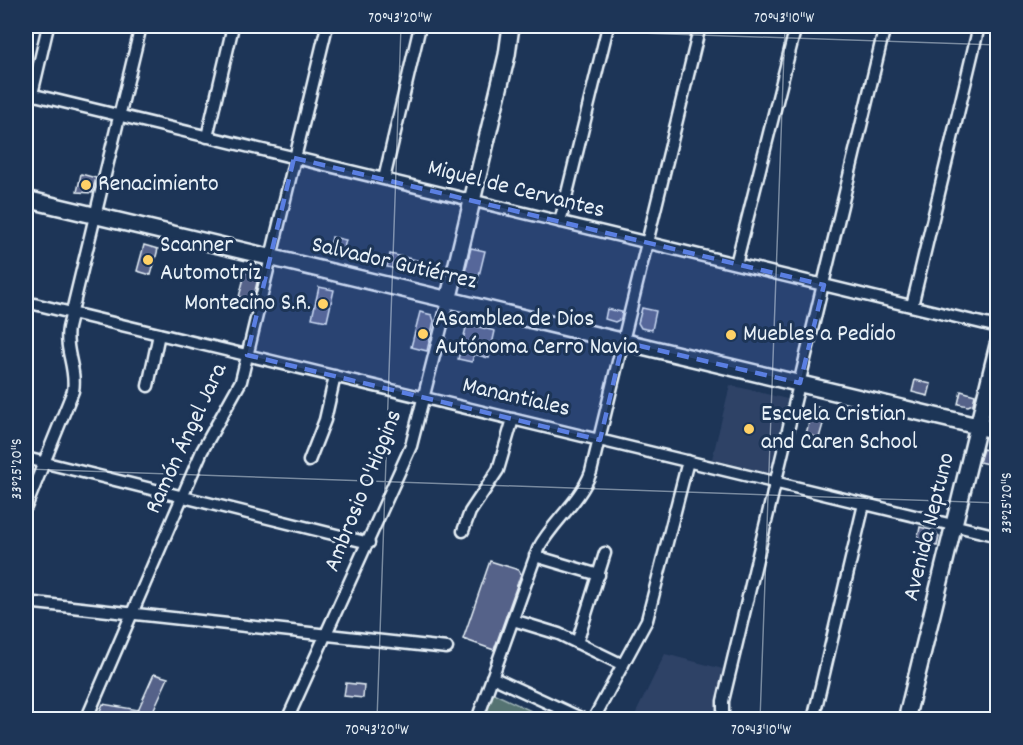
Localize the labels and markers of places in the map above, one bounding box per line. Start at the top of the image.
place label: Renacimiento [98,168,219,202]
marker: Renacimiento [79,178,93,192]
place label: Scanner Automotriz [160,229,261,291]
marker: Scanner Automotriz [141,253,155,267]
place label: Montecino S.R. [184,287,311,321]
marker: Montecino S.R. [316,297,330,311]
place label: Asamblea de Dios Autónoma Cerro Navia [435,303,639,365]
place label: Muebles a Pedido [743,318,896,352]
marker: Asamblea de Dios Autónoma Cerro Navia [416,327,430,341]
marker: Muebles a Pedido [724,328,738,342]
place label: Escuela Cristian and Caren School [761,398,918,460]
marker: Escuela Cristian and Caren School [742,422,756,436]

